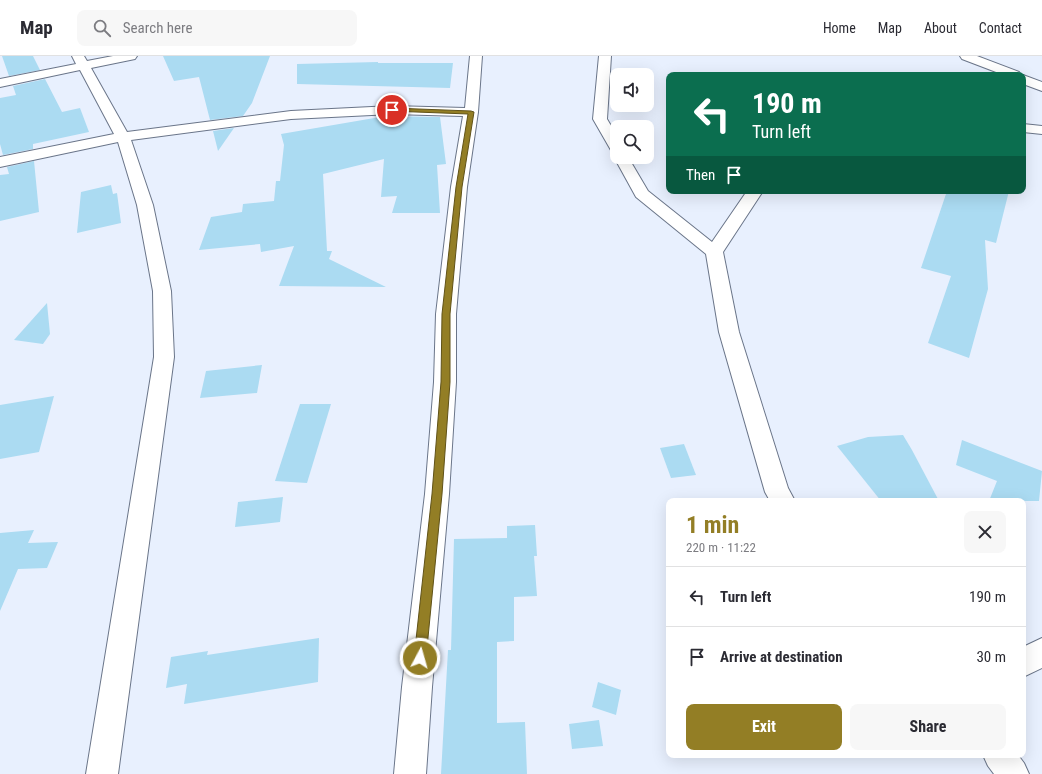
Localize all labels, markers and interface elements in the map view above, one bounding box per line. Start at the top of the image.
search box [77,10,357,46]
text: Map [20,16,53,39]
icon: search [91,17,113,39]
text: Search here [123,19,193,37]
text: Home [823,20,856,36]
text: Map [878,20,902,36]
text: About [924,20,957,36]
text: Contact [979,20,1022,36]
map controls [610,68,654,164]
button: sound [610,68,654,112]
text: 190 m [752,87,822,120]
icon: left [686,88,738,140]
pin [375,93,409,127]
icon: arrive [381,99,403,121]
button: search [610,120,654,164]
text: Turn left [752,121,811,142]
icon: arrive [723,164,745,186]
text: Then [686,166,715,184]
text: 1 min [686,511,739,539]
button: close [964,511,1006,553]
text: 220 m · 11:22 [686,540,756,555]
icon: left [686,586,708,608]
text: Turn left [720,588,771,606]
text: 190 m [969,588,1006,606]
position arrow [399,637,441,679]
icon: arrive [686,646,708,668]
text: Arrive at destination [720,648,843,666]
text: 30 m [976,648,1006,666]
button: Exit [686,704,842,750]
button: Share [850,704,1006,750]

